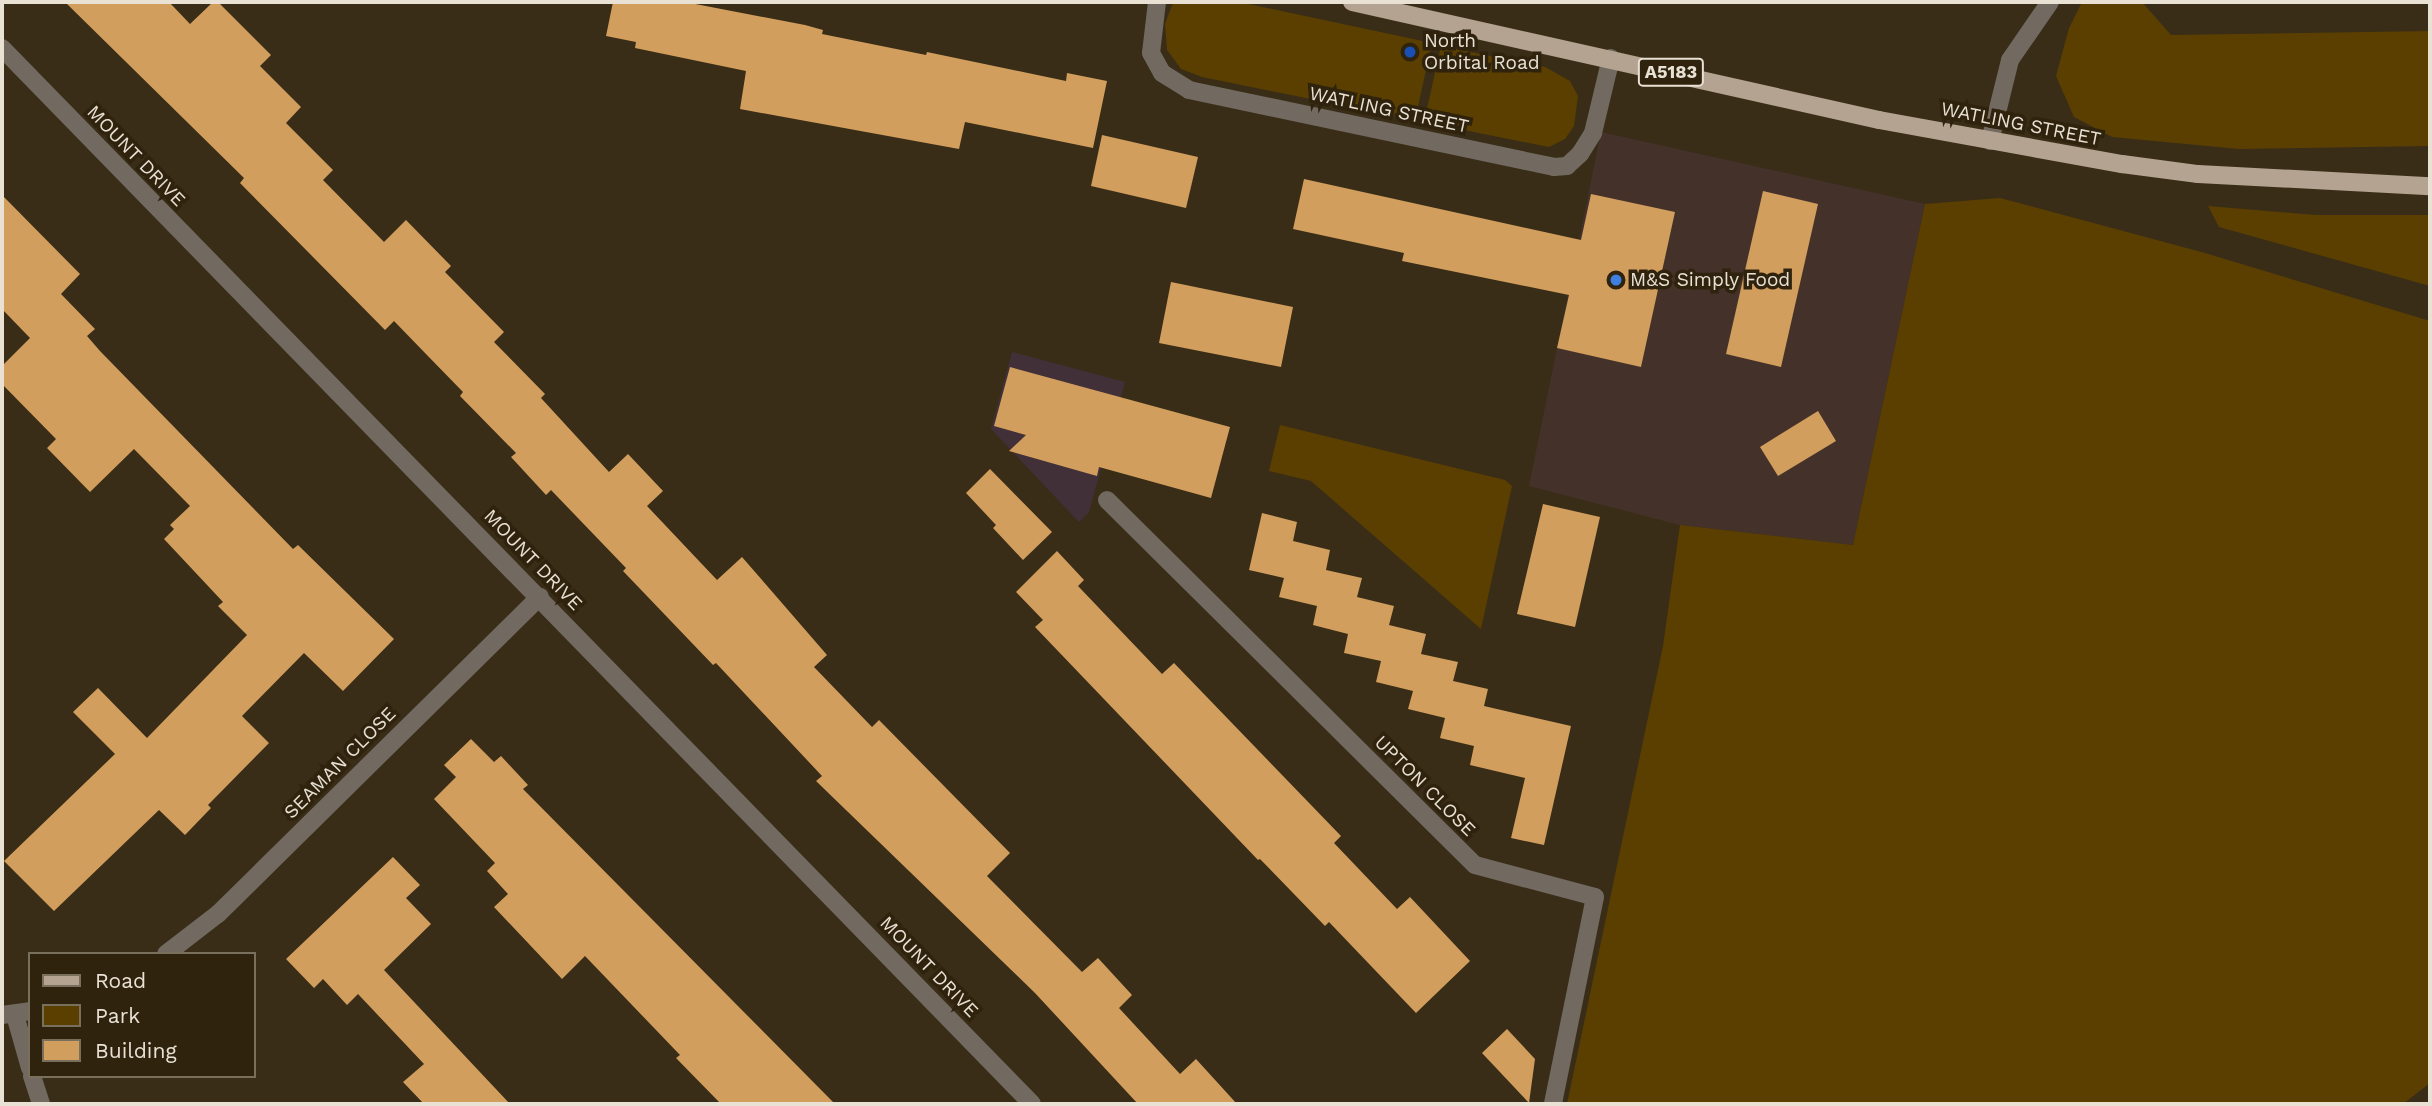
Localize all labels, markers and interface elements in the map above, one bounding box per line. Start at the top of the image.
place label: North Orbital Road [1424,30,1540,74]
marker: North Orbital Road [1402,44,1418,60]
road number: A5183 [1638,58,1704,86]
street label: WATLING STREET [1307,82,1471,138]
street label: WATLING STREET [1939,97,2103,151]
street label: MOUNT DRIVE [82,101,190,211]
place label: M&S Simply Food [1630,269,1791,291]
marker: M&S Simply Food [1608,272,1624,288]
street label: MOUNT DRIVE [479,505,587,615]
street label: SEAMAN CLOSE [279,702,401,824]
street label: UPTON CLOSE [1370,731,1480,841]
street label: MOUNT DRIVE [875,912,983,1022]
legend [28,952,256,1078]
text: Road [95,968,146,993]
text: Park [95,1003,140,1028]
text: Building [95,1038,177,1063]

